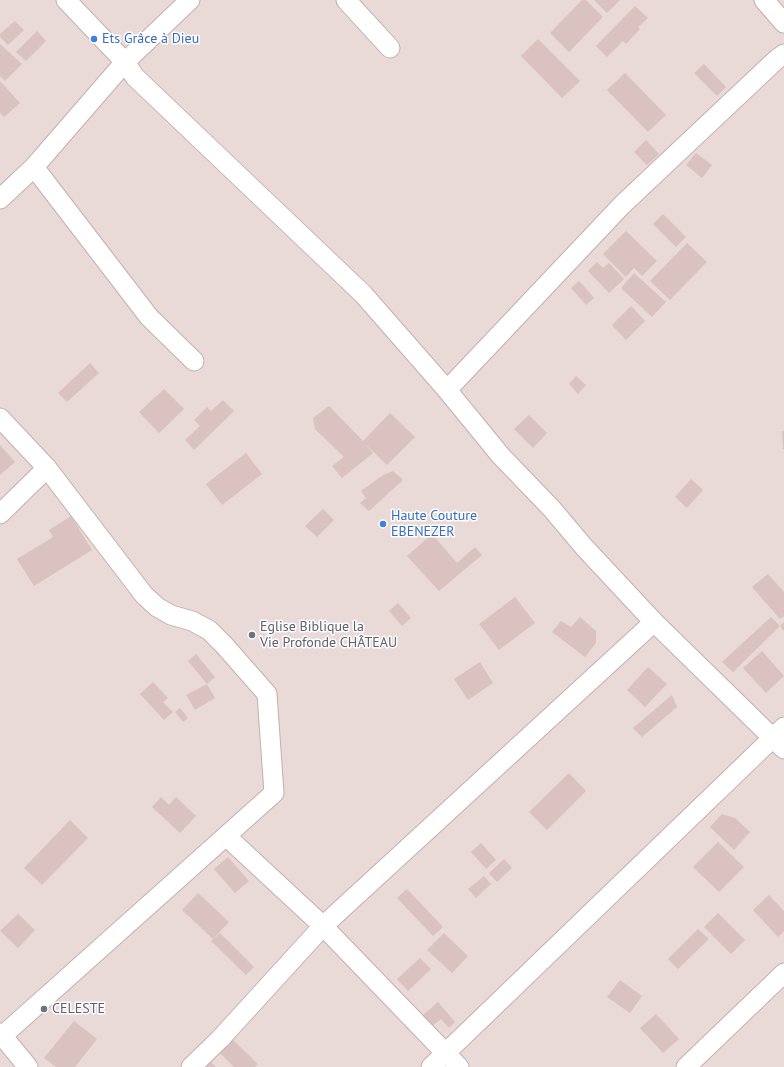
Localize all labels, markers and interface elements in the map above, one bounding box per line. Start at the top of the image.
place label: Ets Grâce à Dieu [102,31,199,47]
marker: Ets Grâce à Dieu [89,34,99,44]
place label: Haute Couture EBENEZER [391,508,477,540]
marker: Haute Couture EBENEZER [378,519,388,529]
place label: Eglise Biblique la Vie Profonde CHÂTEAU [260,619,397,652]
marker: Eglise Biblique la Vie Profonde CHÂTEAU [247,630,257,640]
place label: CELESTE [52,1001,105,1017]
marker: CELESTE [39,1004,49,1014]

